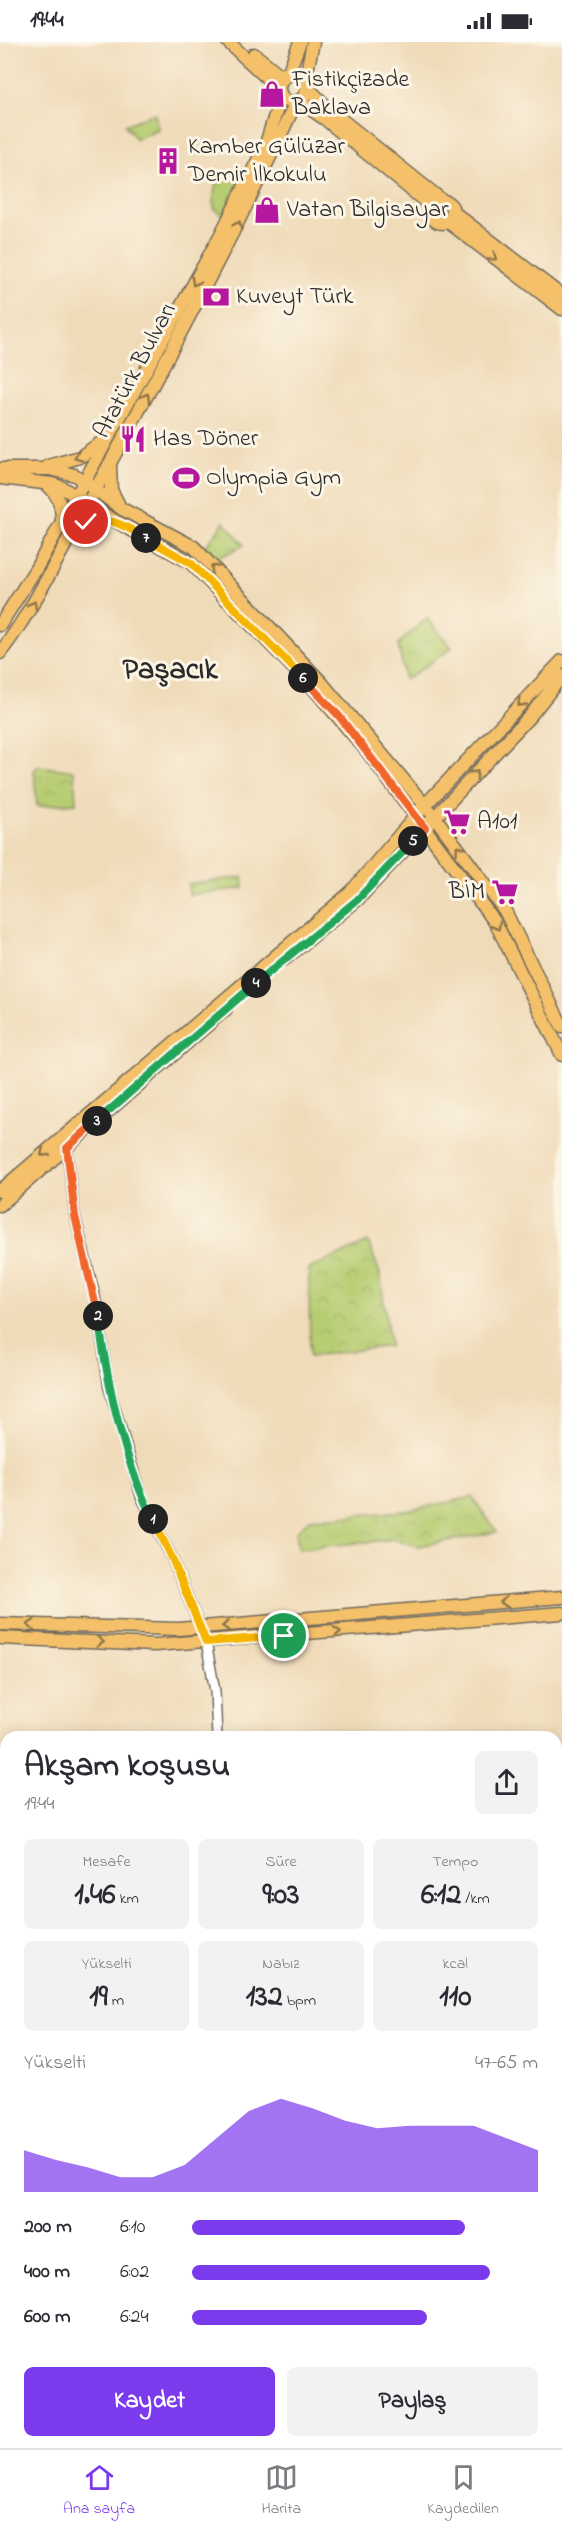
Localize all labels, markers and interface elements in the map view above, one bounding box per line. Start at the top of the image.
text: 19:44 [30,5,64,37]
place label: Fistikçizade Baklava [291,63,409,126]
shop icon: Fistikçizade Baklava [257,79,287,109]
place label: Kamber Gülüzar Demir İlkokulu [187,130,345,193]
building icon: Kamber Gülüzar Demir İlkokulu [153,146,183,176]
place label: Vatan Bilgisayar [286,193,449,229]
shop icon: Vatan Bilgisayar [252,195,282,225]
one-way arrow [231,220,242,231]
one-way arrow [487,249,498,260]
one-way arrow [191,276,202,286]
place label: Kuveyt Türk [236,280,354,316]
bank icon: Kuveyt Türk [201,282,231,312]
street label: Atatürk Bulvarı [85,297,187,445]
one-way arrow [139,392,150,403]
place label: Has Döner [153,422,259,457]
restaurant icon: Has Döner [118,424,148,454]
one-way arrow [73,450,84,462]
place label: Olympia Gym [206,461,341,497]
sports icon: Olympia Gym [171,463,201,493]
pin [60,496,111,547]
icon: check [69,505,102,538]
pin: 7 [131,523,161,553]
text: 7 [143,526,149,550]
one-way arrow [210,565,221,575]
one-way arrow [26,601,37,611]
district label: Paşacık [122,649,218,693]
pin: 6 [288,663,318,693]
text: 6 [299,666,307,690]
one-way arrow [517,696,528,706]
one-way arrow [468,771,479,782]
place label: A101 [477,805,518,840]
supermarket icon: A101 [442,807,472,837]
pin: 5 [398,826,428,856]
text: 5 [408,829,418,853]
one-way arrow [455,845,466,856]
place label: BİM [448,875,485,910]
supermarket icon: BİM [490,877,520,907]
one-way arrow [490,920,501,930]
pin: 4 [241,968,271,998]
text: 4 [253,971,259,995]
pin: 3 [82,1106,112,1136]
text: 3 [94,1109,100,1133]
one-way arrow [40,1146,51,1157]
pin: 2 [83,1301,113,1331]
text: 2 [94,1304,102,1328]
pin: 1 [138,1504,168,1534]
text: 1 [150,1507,156,1531]
one-way arrow [499,1595,508,1608]
pin [258,1610,309,1661]
one-way arrow [26,1618,35,1631]
one-way arrow [221,1619,230,1632]
icon: arrive [267,1619,300,1652]
one-way arrow [332,1625,341,1638]
one-way arrow [96,1636,105,1649]
text: Akşam koşusu [24,1743,230,1791]
button: share [475,1751,538,1814]
text: 19:44 [24,1790,55,1819]
text: Mesafe [83,1850,131,1874]
text: Süre [265,1850,297,1874]
text: Tempo [432,1850,478,1874]
text: 1.46 [74,1874,116,1918]
text: 9:03 [263,1874,299,1918]
text: 6:12 [421,1874,461,1918]
text: km [116,1887,139,1911]
text: /km [461,1887,490,1911]
text: Yükselti [82,1952,132,1976]
text: Nabız [262,1952,300,1976]
text: kcal [443,1952,468,1976]
text: 19 [89,1976,108,2020]
text: 132 [246,1976,283,2020]
text: 110 [439,1976,471,2020]
text: m [108,1989,124,2013]
text: bpm [283,1989,316,2013]
text: Yükselti [24,2049,86,2078]
text: 47–65 m [475,2049,538,2078]
text: 200 m [24,2213,72,2242]
text: 6:10 [120,2213,146,2242]
text: 400 m [24,2258,70,2287]
text: 6:02 [120,2258,149,2287]
text: 600 m [24,2303,71,2332]
text: 6:24 [120,2303,149,2332]
button: Kaydet [24,2367,275,2436]
button: Paylaş [287,2367,538,2436]
tab: Ana sayfa [63,2461,135,2521]
tab: Harita [261,2461,301,2521]
tab: Kaydedilen [427,2461,499,2521]

